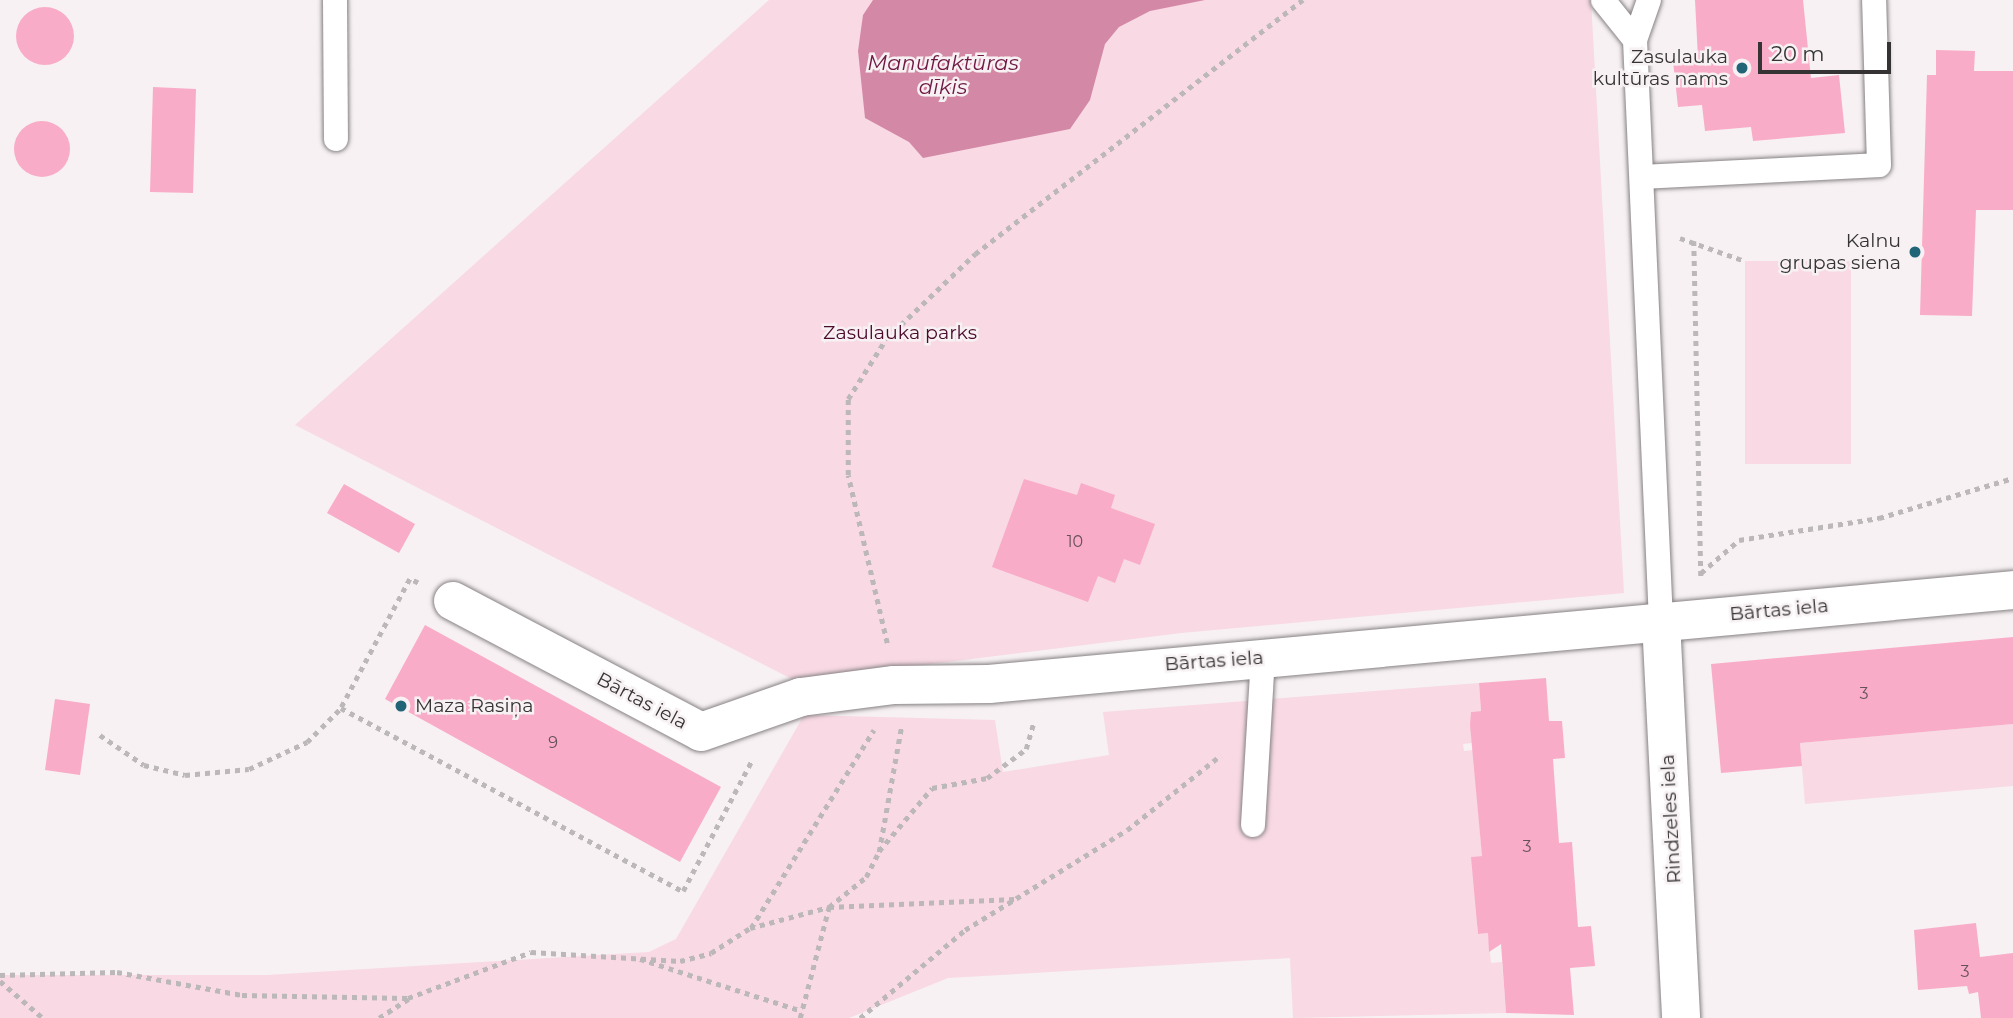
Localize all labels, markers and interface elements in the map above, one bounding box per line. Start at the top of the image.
scale bar [1761,28,1894,72]
text: 20 m [1771,41,1825,66]
place label: Zasulauka kultūras nams [1593,46,1728,90]
water label: Manufaktūras dīķis [867,50,1019,100]
marker: Zasulauka kultūras nams [1734,60,1750,76]
place label: Kalnu grupas siena [1779,230,1901,274]
marker: Kalnu grupas siena [1907,244,1923,260]
park label: Zasulauka parks [823,322,977,344]
house number: 10 [1067,532,1083,552]
street label: Bārtas iela [1729,594,1829,626]
street label: Bārtas iela [1164,646,1264,676]
street label: Bārtas iela [593,668,691,734]
house number: 3 [1859,684,1869,704]
place label: Maza Rasiņa [415,695,534,717]
marker: Maza Rasiņa [393,698,409,714]
house number: 9 [548,733,558,753]
street label: Rindzeles iela [1656,754,1686,884]
house number: 3 [1522,837,1532,857]
house number: 3 [1960,962,1970,982]

